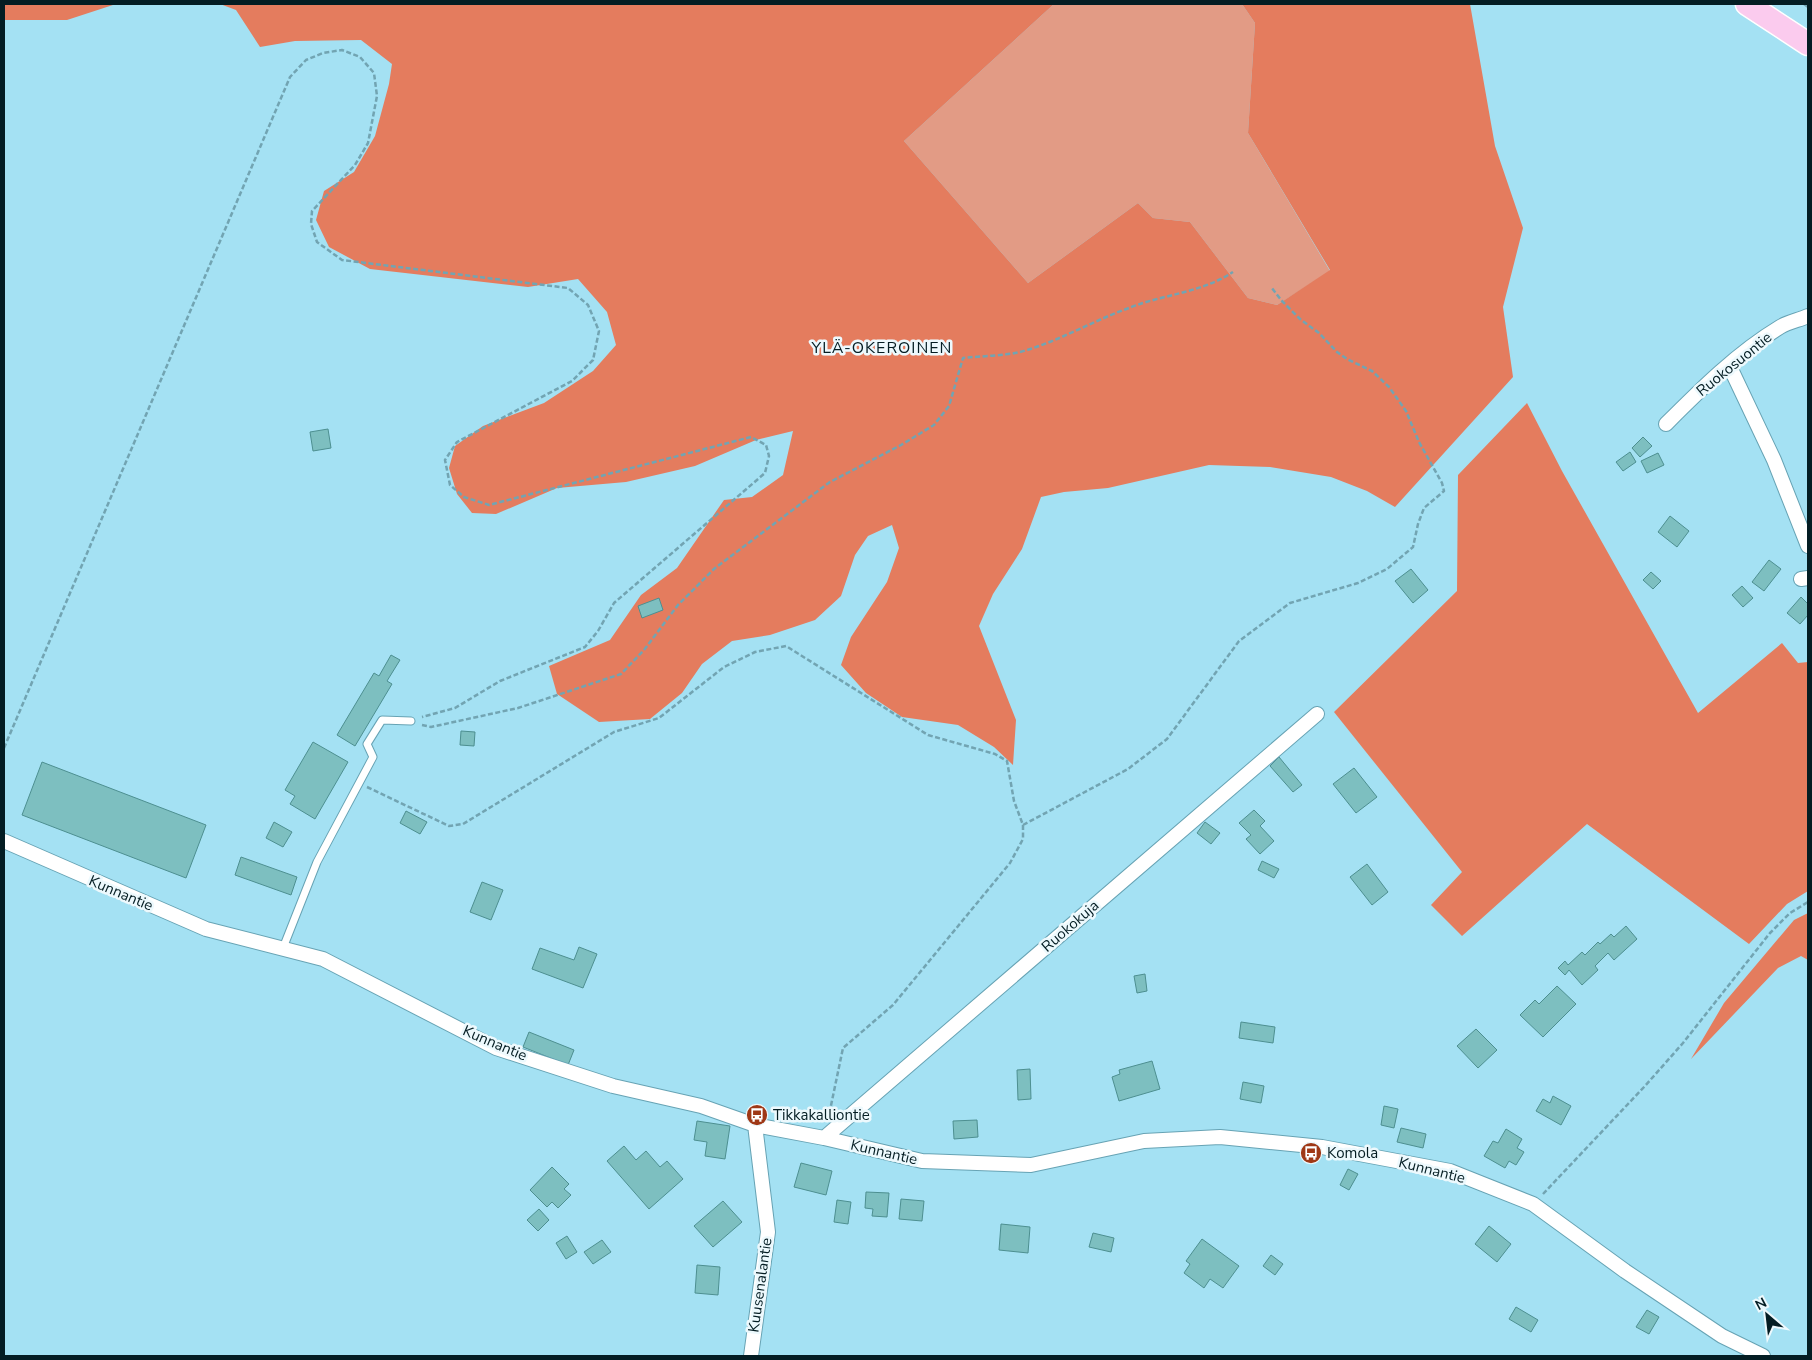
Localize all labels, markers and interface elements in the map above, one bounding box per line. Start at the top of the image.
street label: Ruokosuontie [1692,327,1776,401]
district label: YLÄ-OKEROINEN [811,337,952,359]
street label: Kunnantie [86,871,156,915]
street label: Ruokokuja [1037,896,1103,956]
street label: Kunnantie [460,1021,530,1065]
bus stop icon: Tikkakalliontie [745,1103,769,1127]
place label: Tikkakalliontie [773,1105,870,1125]
street label: Kunnantie [849,1135,919,1169]
bus stop icon: Komola [1299,1141,1323,1165]
place label: Komola [1327,1143,1378,1163]
street label: Kunnantie [1397,1152,1467,1188]
street label: Kuusenalantie [743,1236,777,1334]
north arrow [1742,1290,1792,1340]
text: N [1752,1293,1770,1315]

